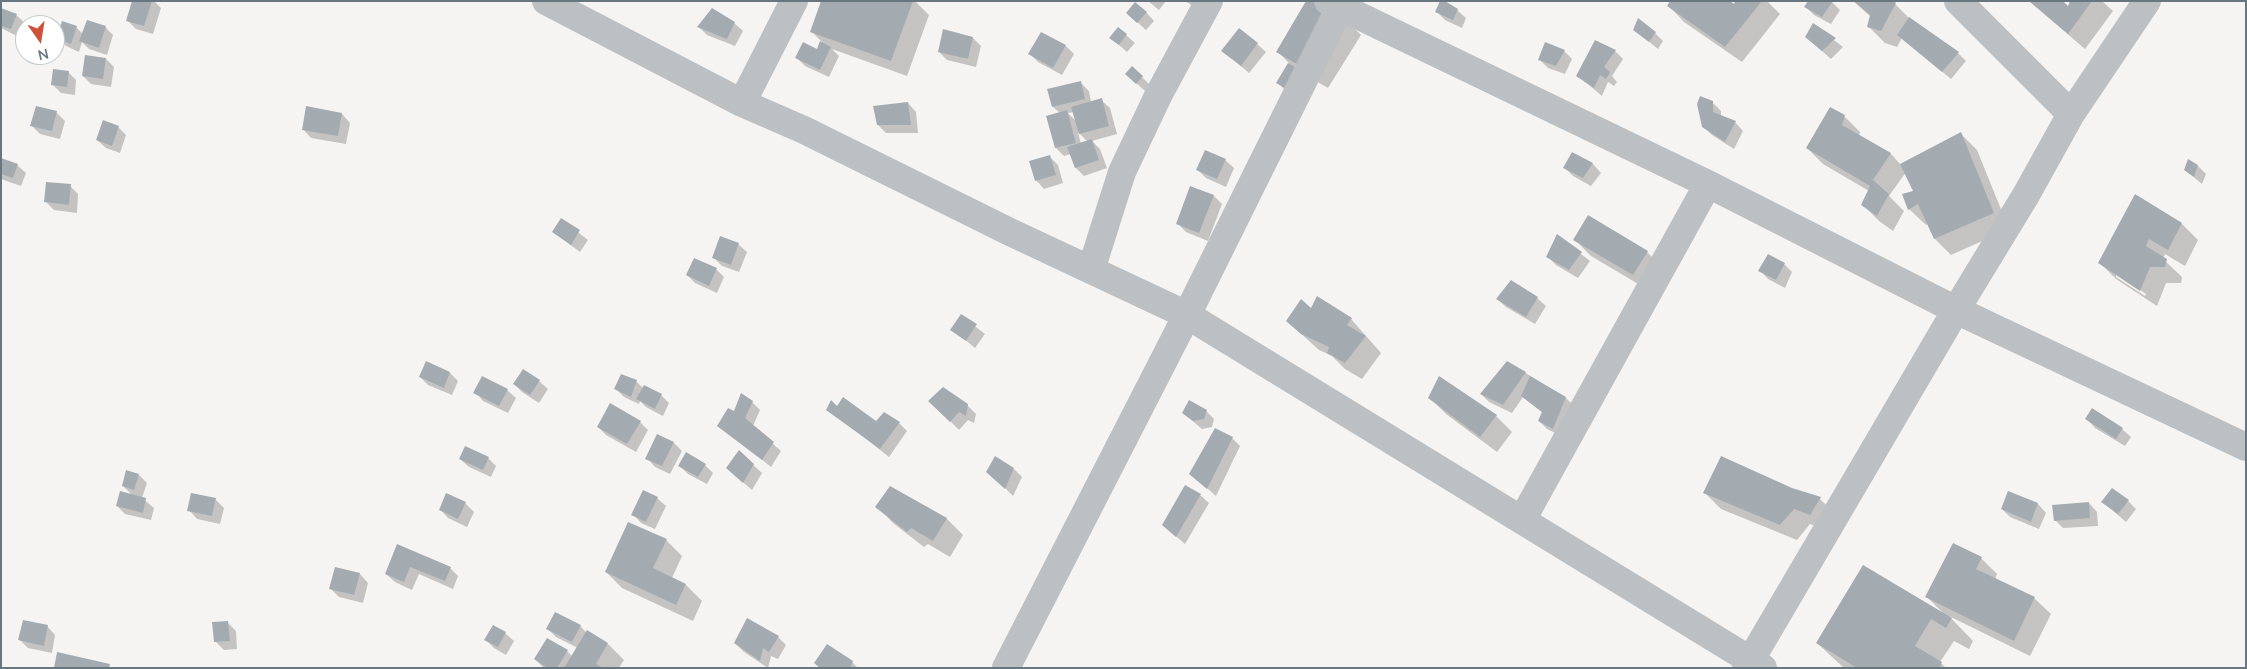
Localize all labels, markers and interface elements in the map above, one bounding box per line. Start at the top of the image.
north arrow [15,15,65,65]
text: N [36,44,51,65]

